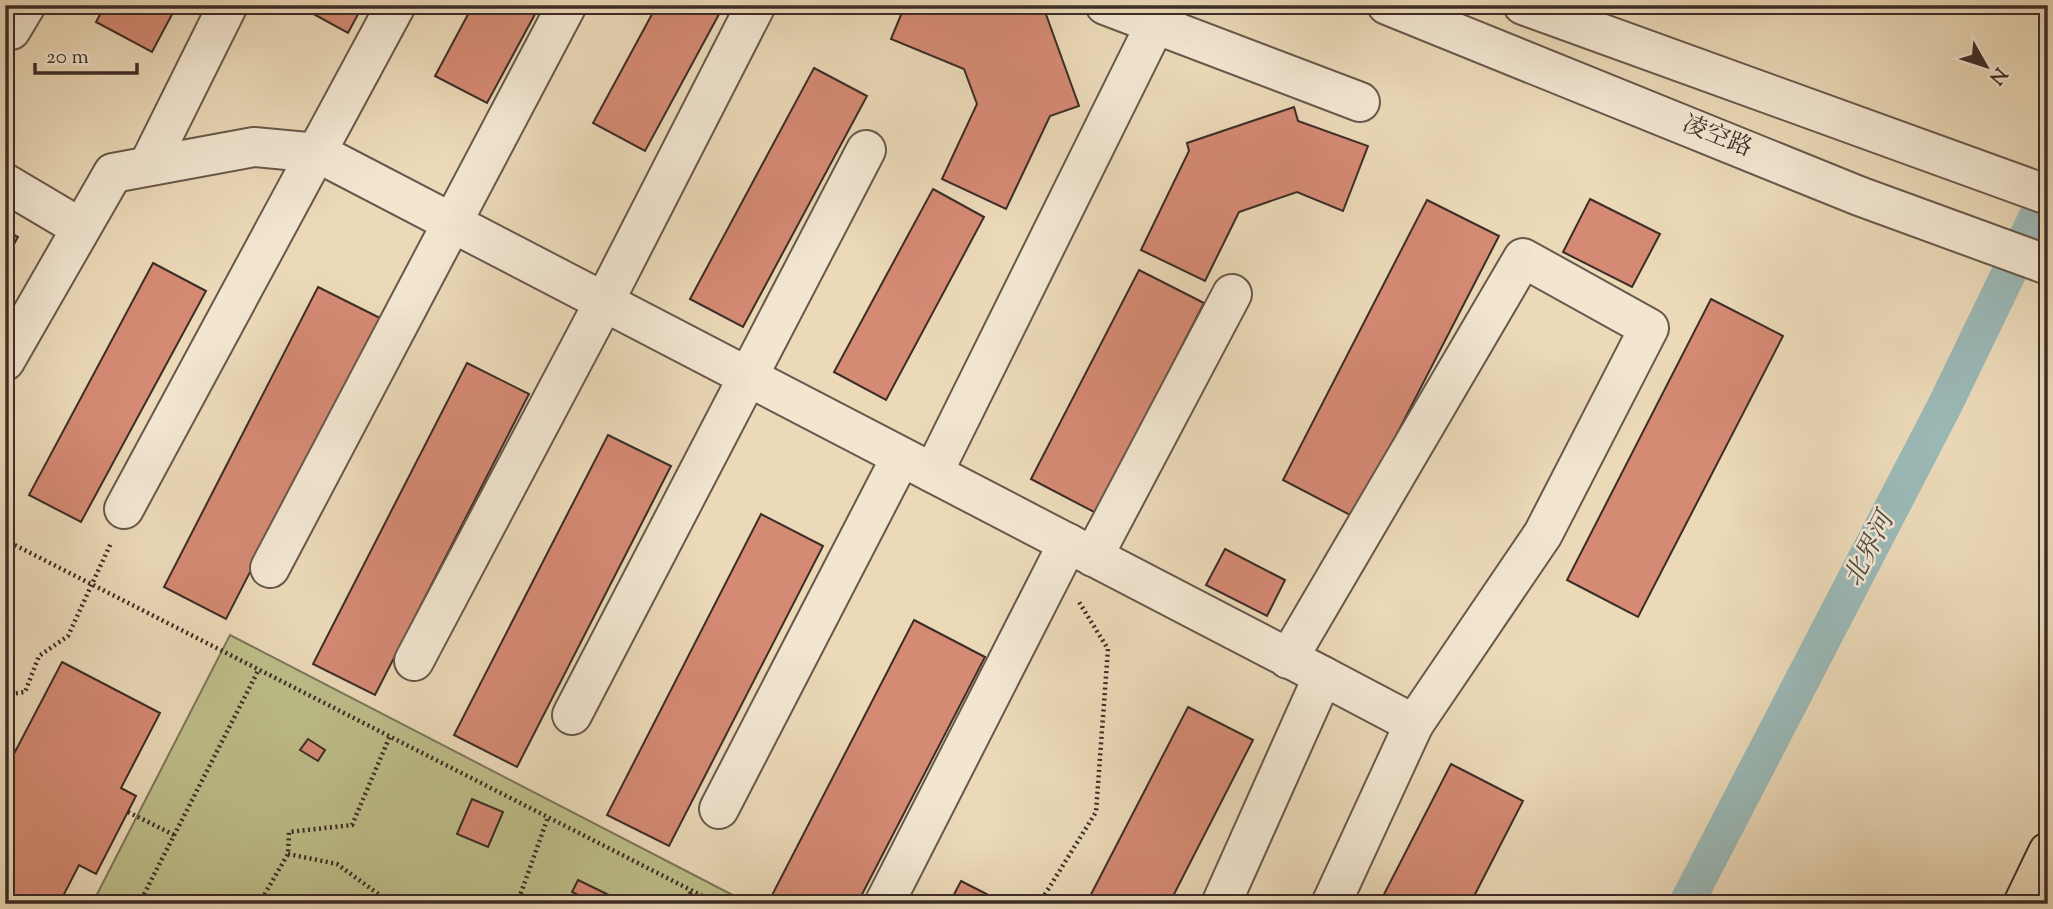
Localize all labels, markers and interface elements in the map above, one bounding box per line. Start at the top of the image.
scale bar [35,32,136,76]
north arrow [1952,32,2022,102]
text: 20 m [46,43,89,73]
text: N [1982,61,2013,90]
street label: 凌空路 [1677,108,1757,166]
water label: 北界河 [1836,503,1906,593]

